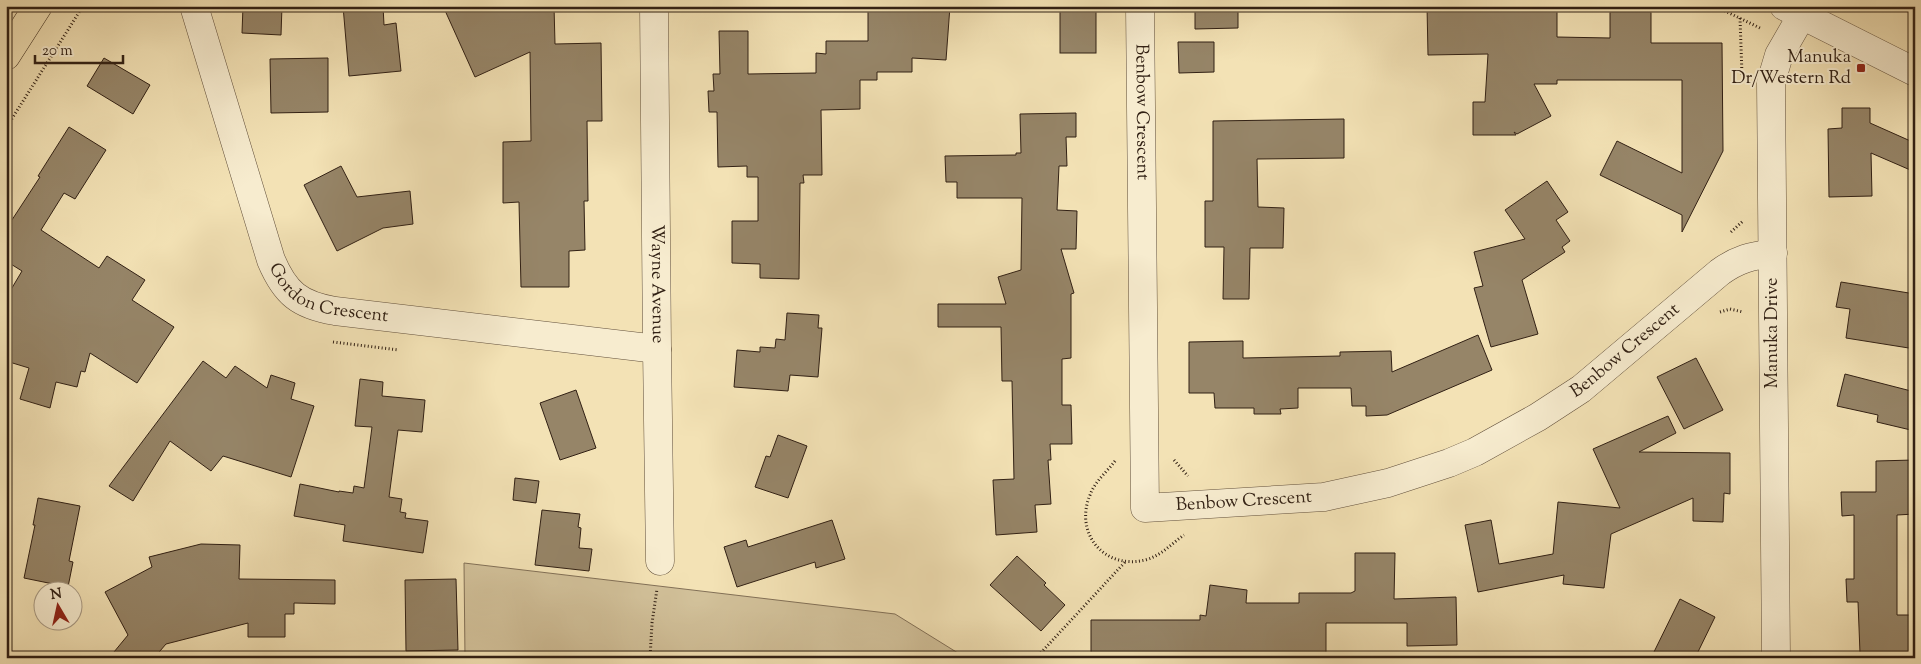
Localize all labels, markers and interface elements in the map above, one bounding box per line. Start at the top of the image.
scale bar [35,32,122,64]
text: 20 m [42,41,73,62]
street label: Benbow Crescent [1127,44,1155,180]
place label: Manuka Dr/Western Rd [1731,45,1851,92]
marker: Manuka Dr/Western Rd [1855,62,1867,74]
street label: Wayne Avenue [643,224,670,344]
street label: Gordon Crescent [261,259,390,330]
street label: Manuka Drive [1760,278,1786,388]
street label: Benbow Crescent [1566,298,1686,405]
street label: Benbow Crescent [1175,485,1313,519]
north arrow [32,582,82,632]
text: N [49,584,63,606]

